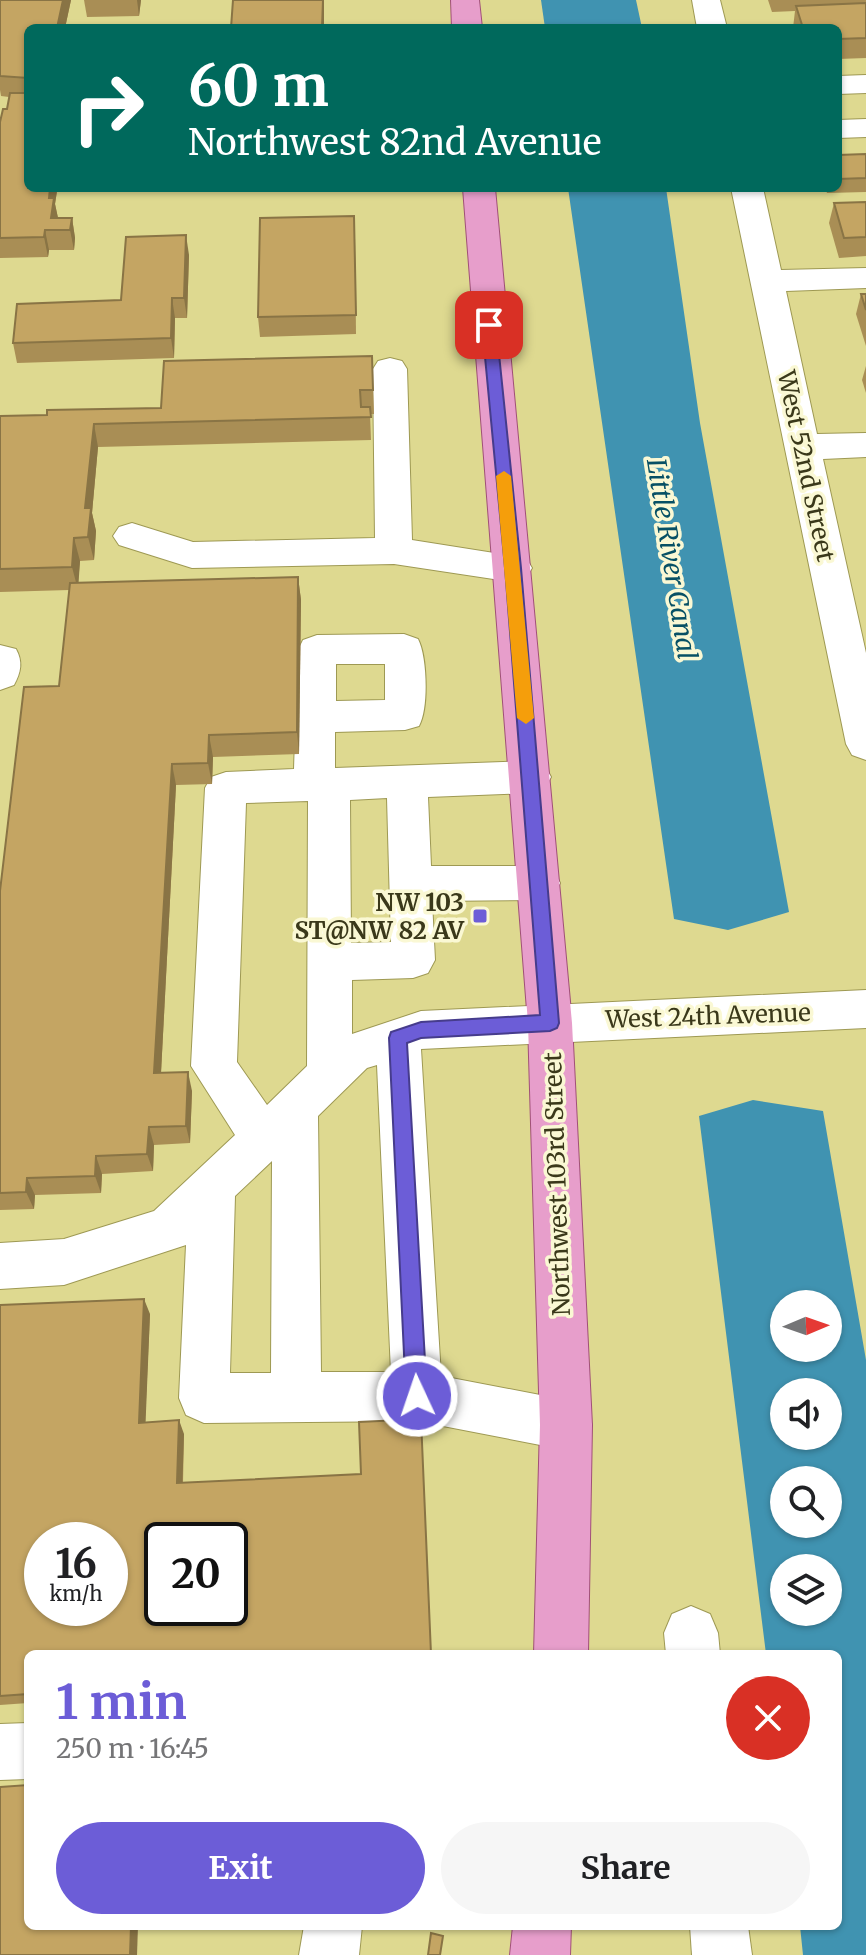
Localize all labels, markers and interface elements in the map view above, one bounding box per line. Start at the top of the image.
text: 60 m [188,51,329,121]
icon: right [56,56,160,160]
text: Northwest 82nd Avenue [188,120,602,165]
pin [455,291,523,359]
icon: arrive [467,303,511,347]
street label: West 52nd Street [770,367,841,565]
water label: Little River Canal [640,456,704,662]
place label: NW 103 ST@NW 82 AV [294,887,465,946]
marker: NW 103 ST@NW 82 AV [471,907,489,925]
street label: West 24th Avenue [604,997,811,1035]
street label: Northwest 103rd Street [537,1051,577,1316]
north arrow [770,1290,842,1362]
map controls [770,1290,842,1626]
position arrow [375,1354,459,1438]
button: sound [770,1378,842,1450]
button: search [770,1466,842,1538]
speed limit sign: 20 [144,1522,248,1626]
text: 16 [55,1539,97,1589]
button: layers [770,1554,842,1626]
text: km/h [50,1581,102,1606]
text: 1 min [56,1672,187,1732]
button: close [726,1676,810,1760]
text: 250 m · 16:45 [56,1732,209,1765]
button: Exit [56,1822,425,1914]
button: Share [441,1822,810,1914]

